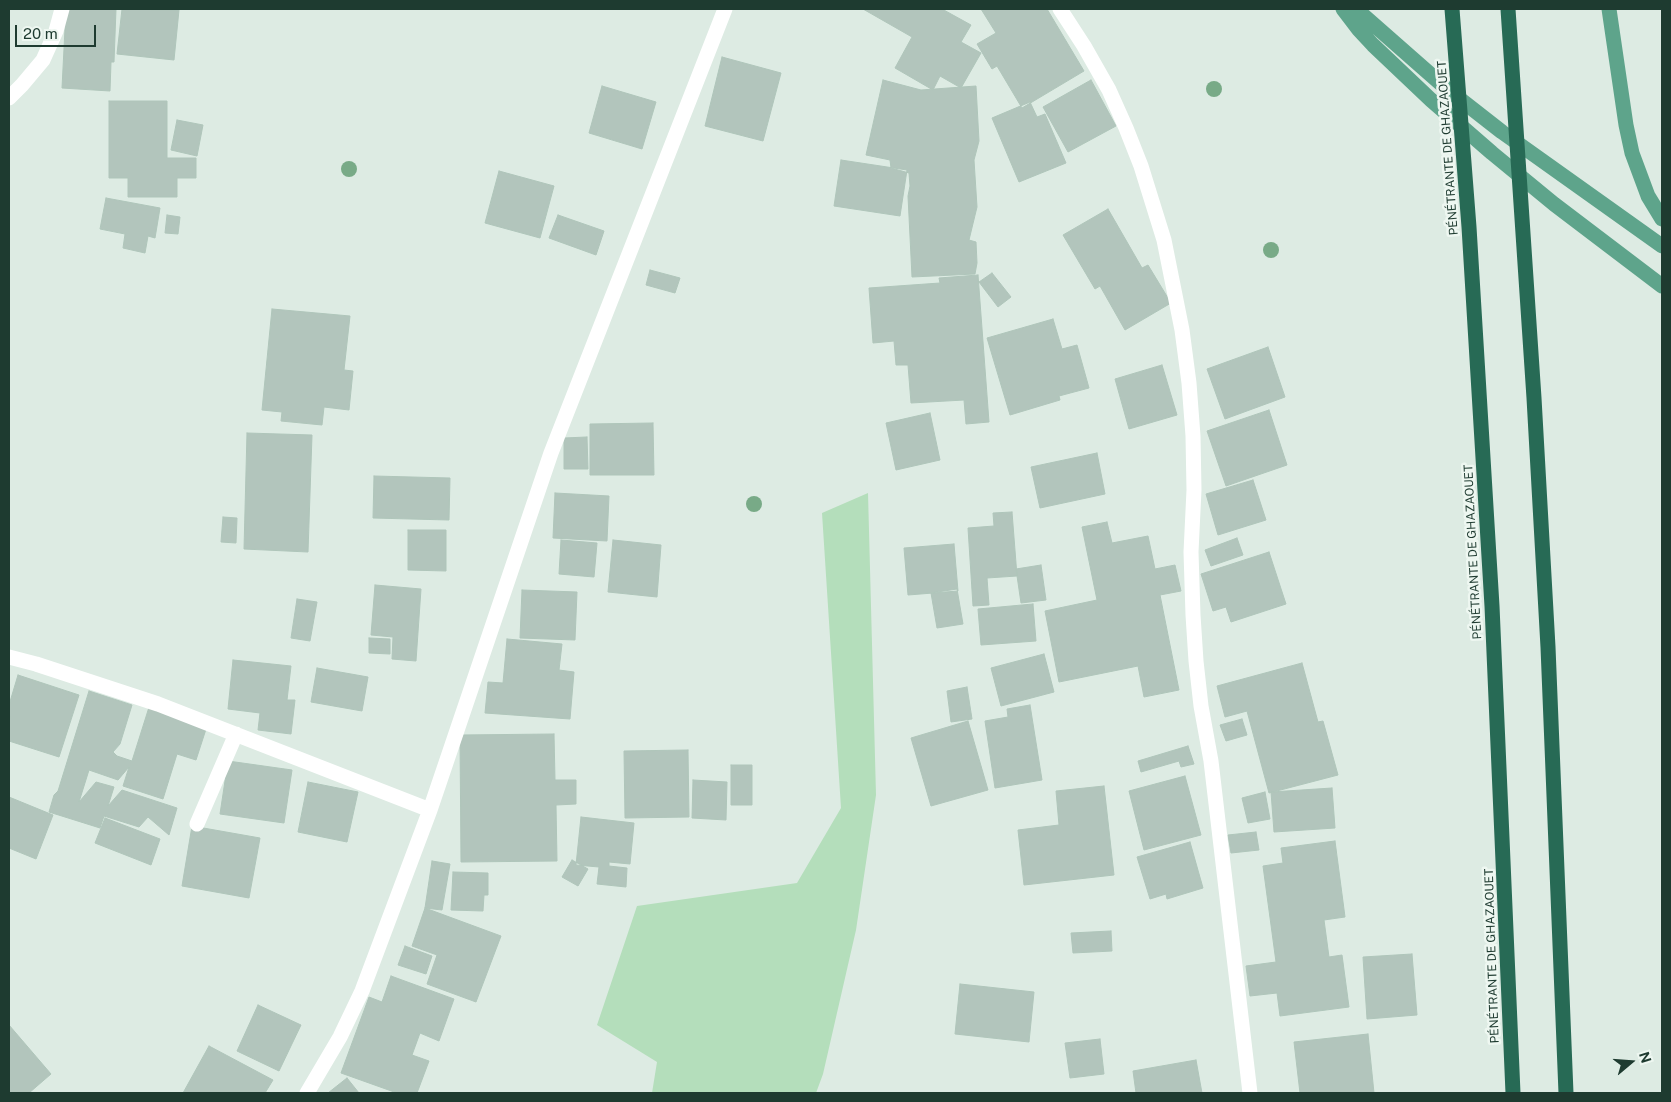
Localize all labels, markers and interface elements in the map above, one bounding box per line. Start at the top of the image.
scale bar [18,15,99,47]
text: 20 m [23,25,58,42]
street label: PÉNÉTRANTE DE GHAZAOUET [1435,60,1461,236]
street label: PÉNÉTRANTE DE GHAZAOUET [1461,464,1485,640]
street label: PÉNÉTRANTE DE GHAZAOUET [1482,868,1502,1044]
north arrow [1606,1037,1656,1087]
text: N [1636,1050,1655,1065]

